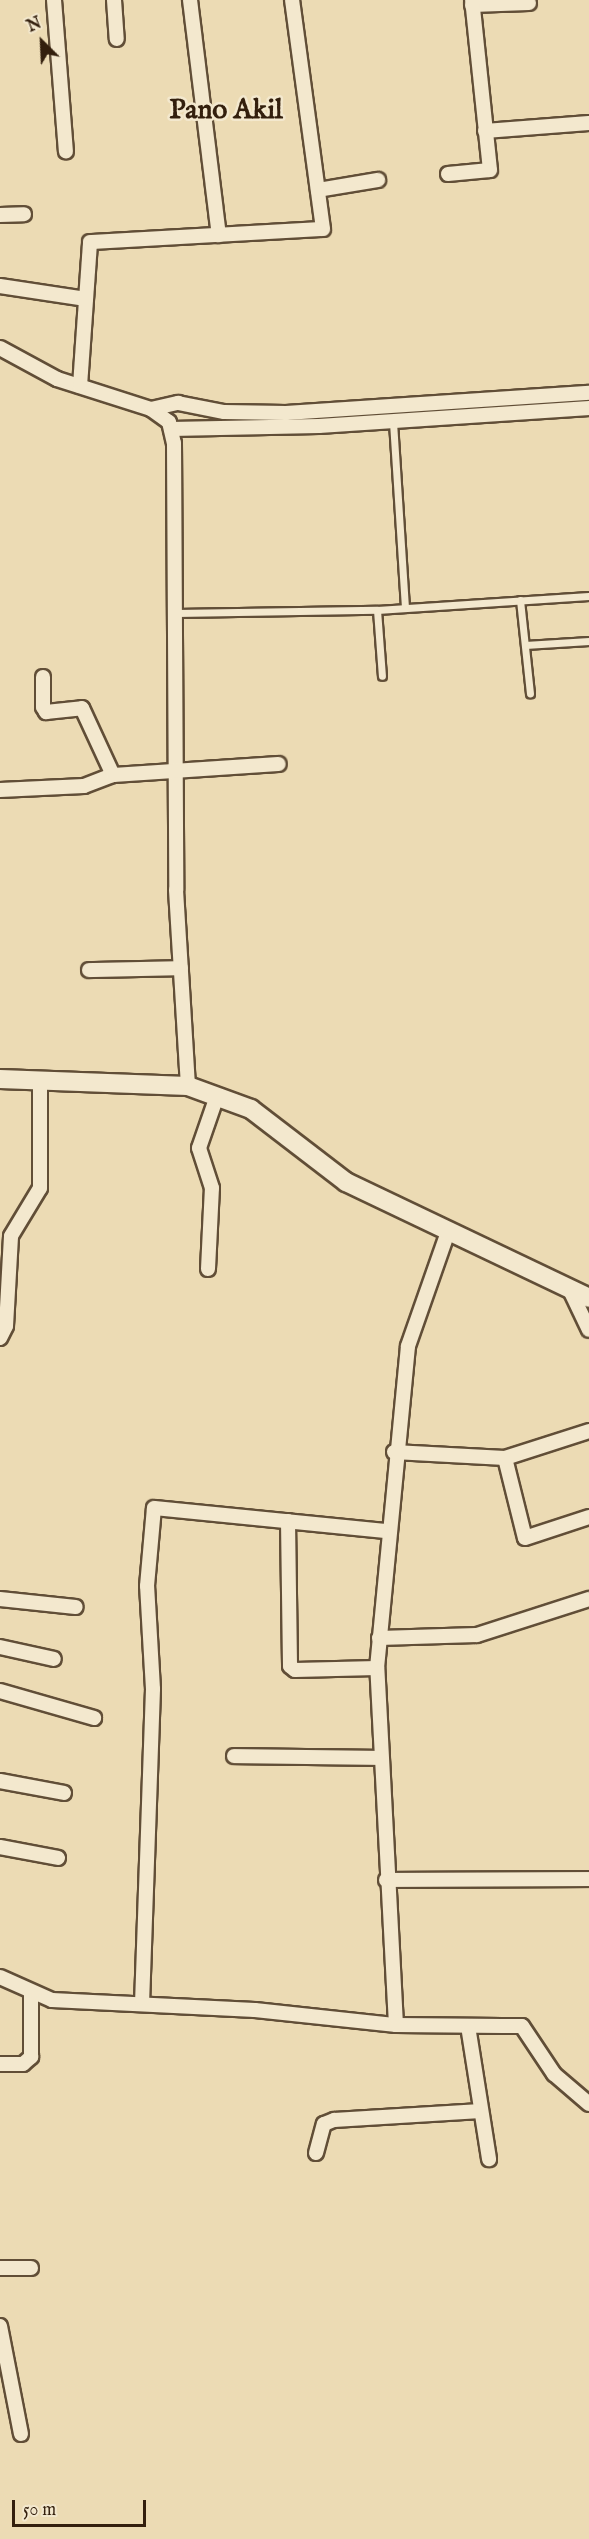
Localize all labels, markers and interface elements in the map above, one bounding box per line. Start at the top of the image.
north arrow [12,12,72,72]
text: N [24,14,45,38]
district label: Pano Akil [169,94,283,128]
scale bar [15,2488,148,2526]
text: 50 m [23,2499,56,2522]

